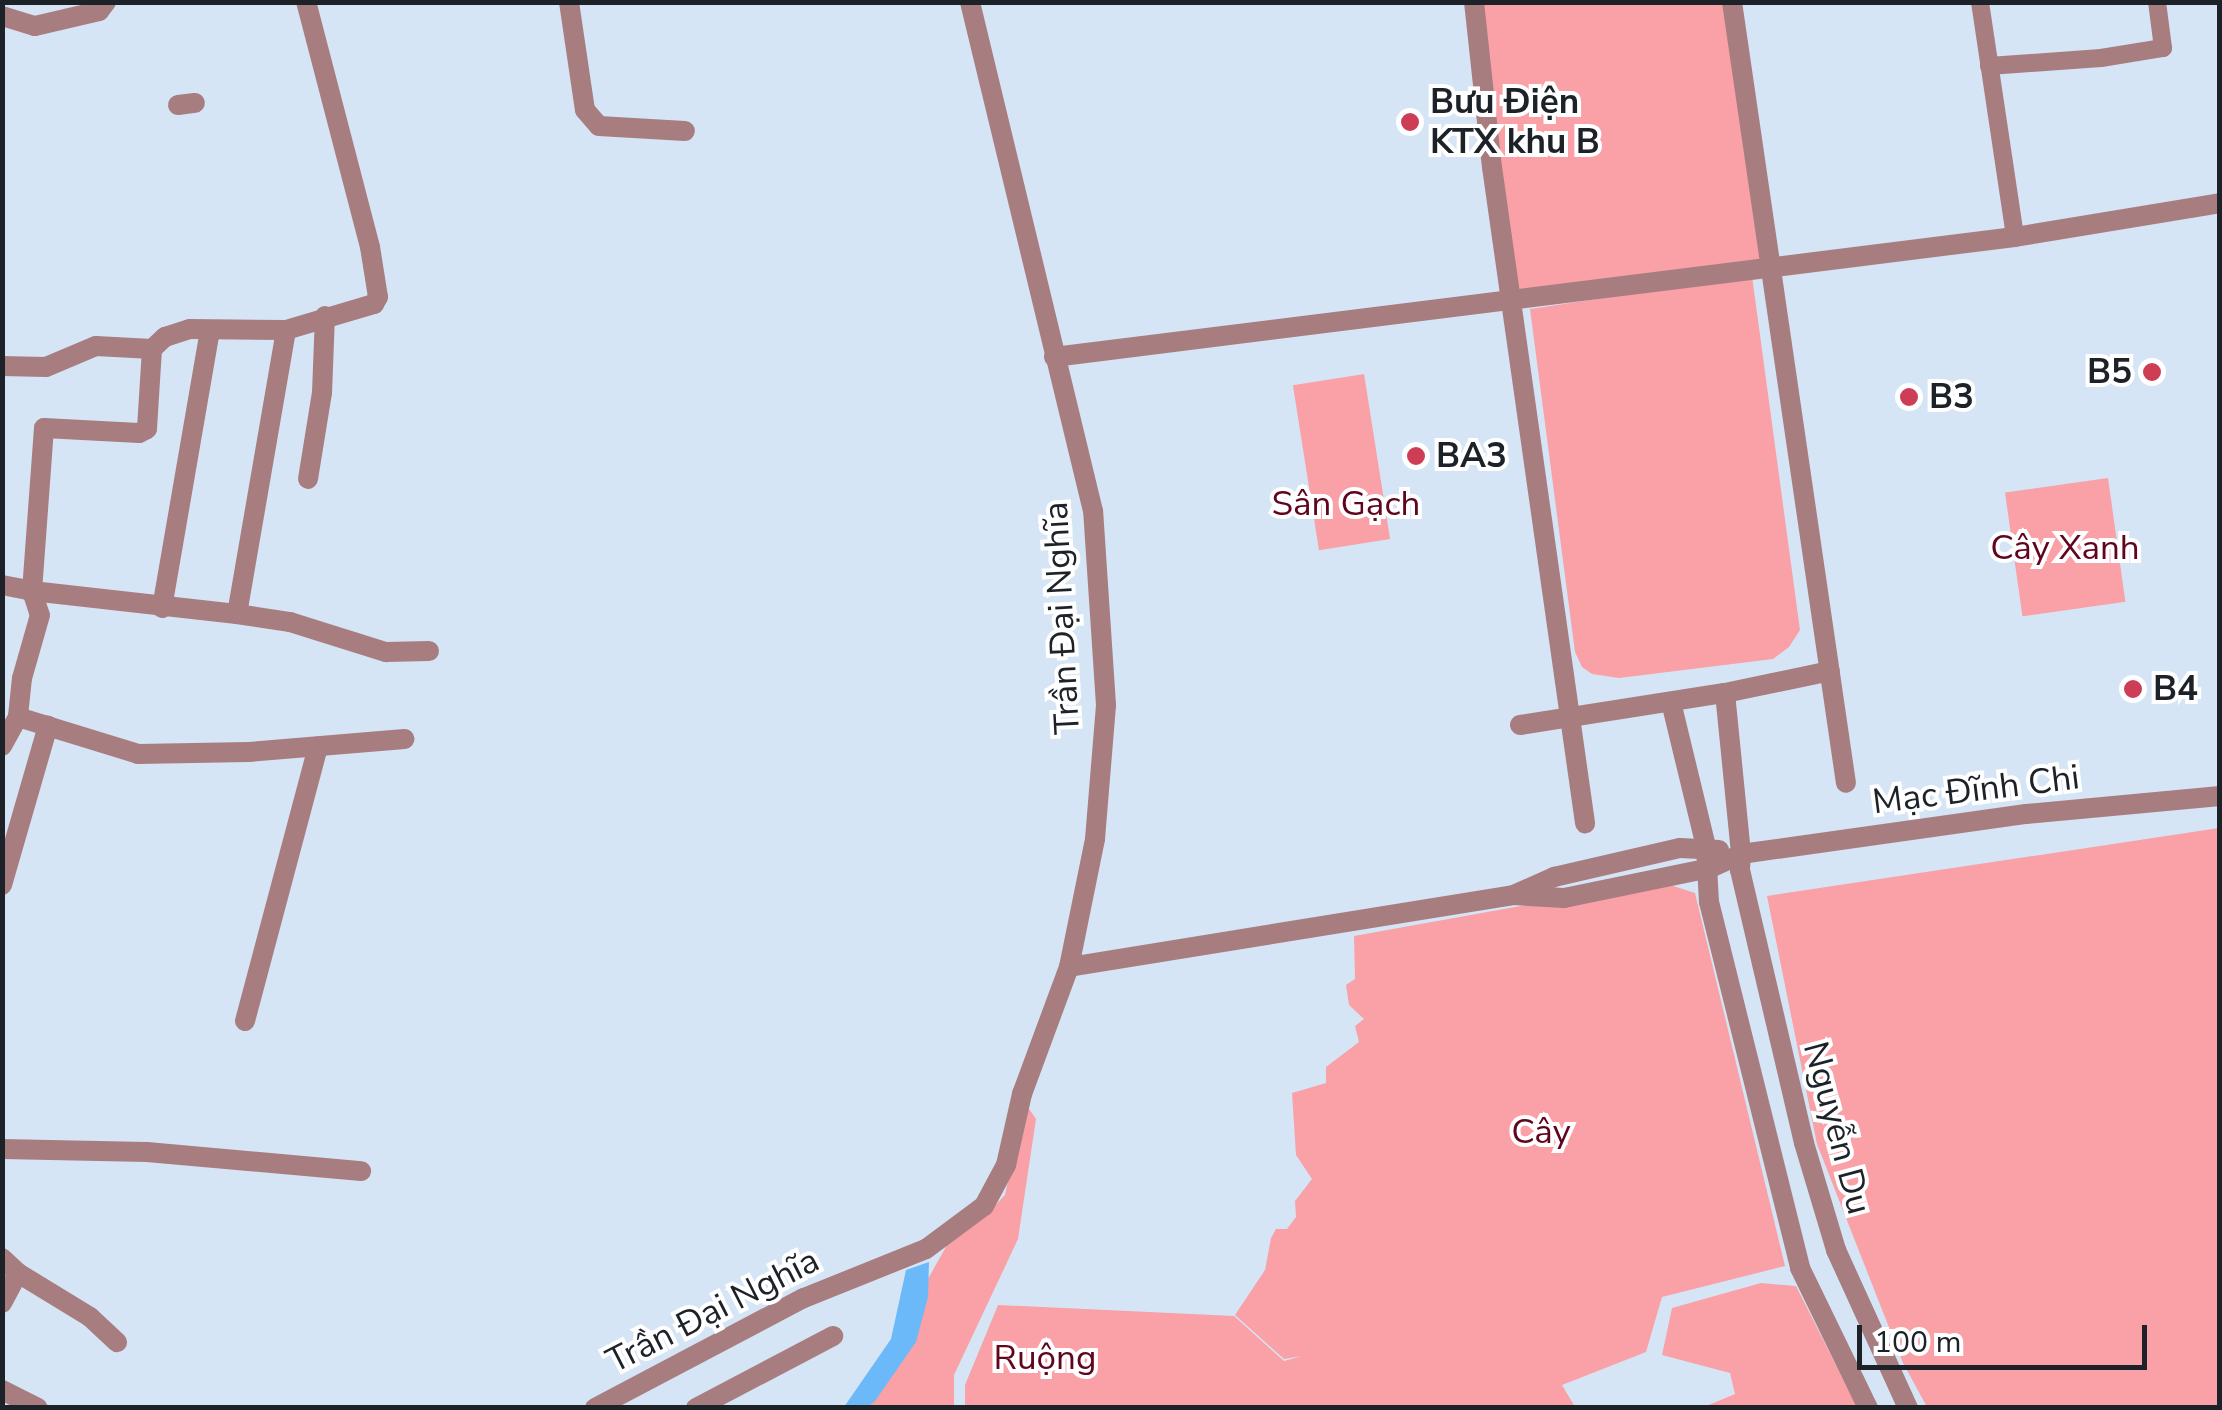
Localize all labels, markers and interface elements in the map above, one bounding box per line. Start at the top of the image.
place label: Bưu Điện KTX khu B [1430,81,1600,163]
marker: Bưu Điện KTX khu B [1399,111,1421,133]
place label: B5 [2087,351,2132,393]
marker: B5 [2141,361,2163,383]
place label: B3 [1929,376,1974,418]
marker: B3 [1898,386,1920,408]
place label: BA3 [1436,435,1507,477]
marker: BA3 [1405,445,1427,467]
park label: Sân Gạch [1272,483,1420,525]
street label: Trần Đại Nghĩa [1035,501,1089,735]
park label: Cây Xanh [1990,527,2140,569]
place label: B4 [2153,668,2198,710]
marker: B4 [2122,678,2144,700]
street label: Mạc Đĩnh Chi [1870,756,2082,824]
street label: Nguyễn Du [1794,1037,1880,1219]
park label: Cây [1511,1111,1571,1153]
street label: Trần Đại Nghĩa [600,1239,826,1383]
scale bar [1862,1305,2152,1367]
text: 100 m [1874,1322,1961,1363]
park label: Ruộng [994,1337,1096,1379]

